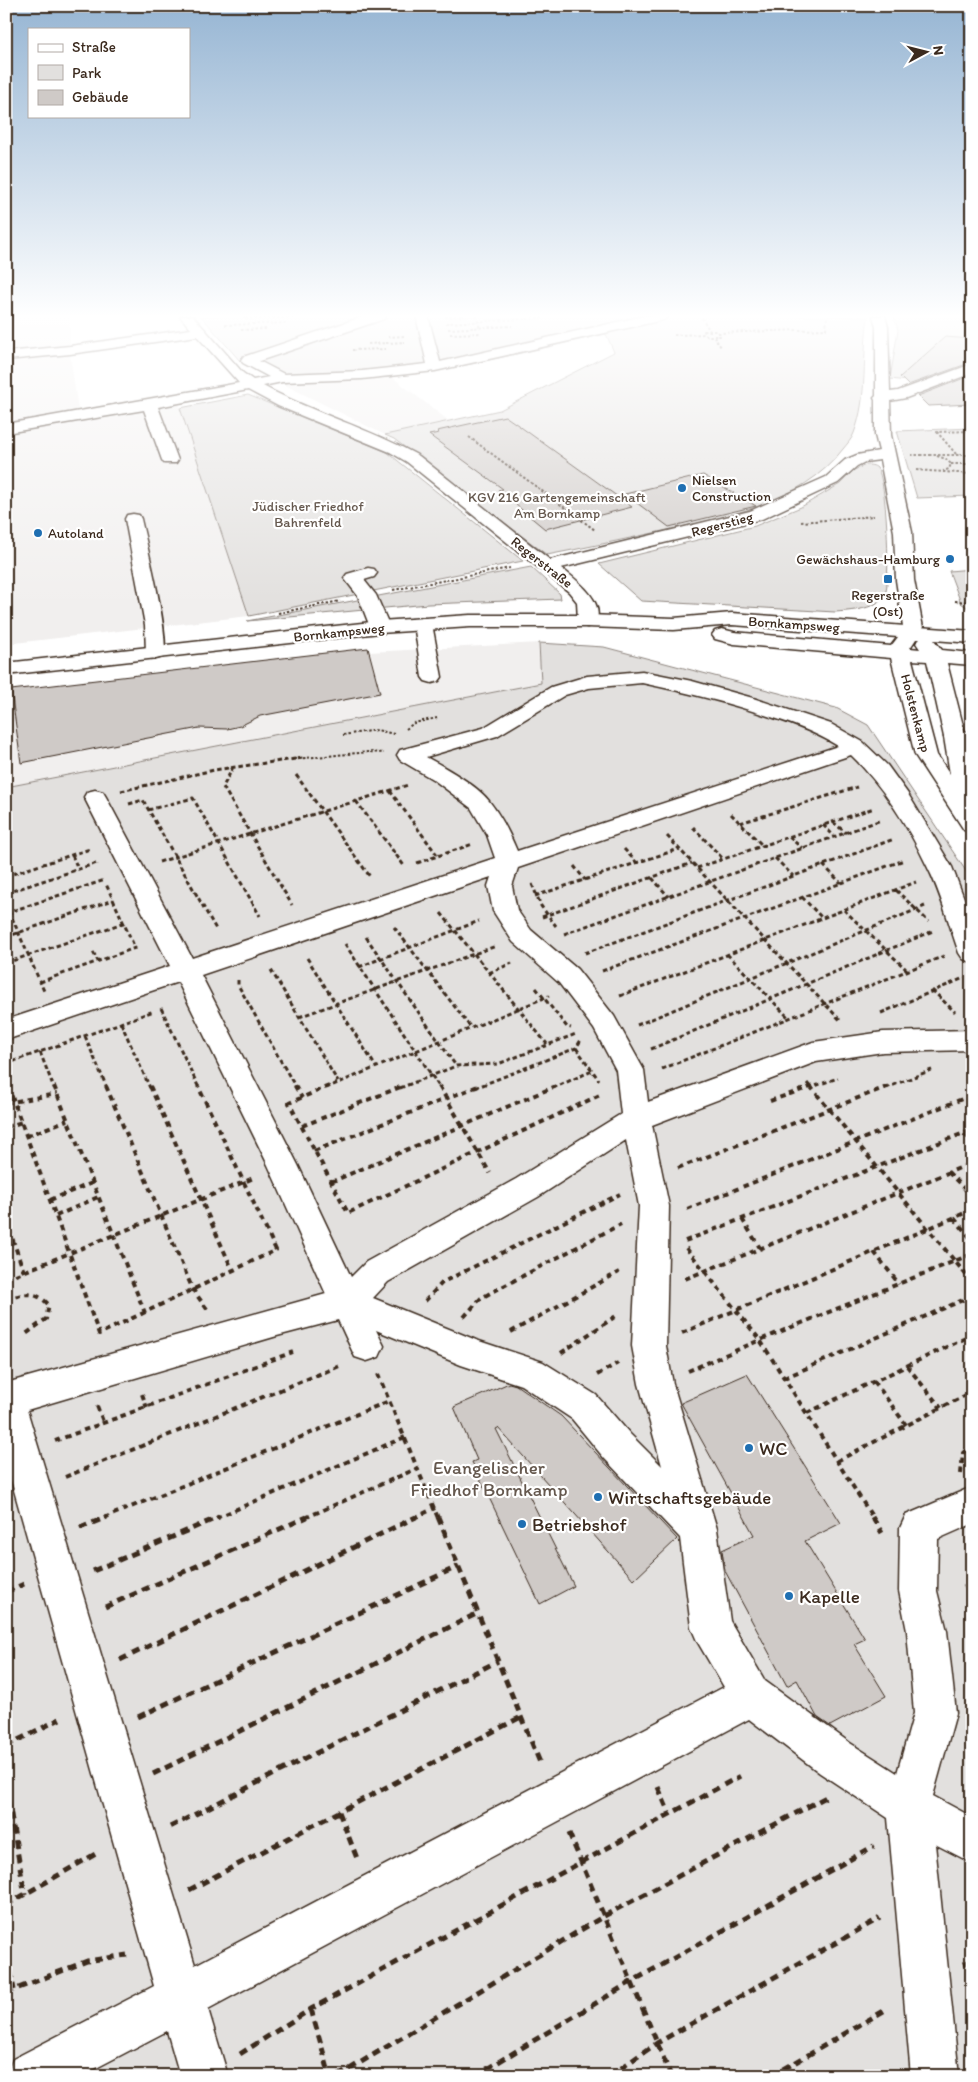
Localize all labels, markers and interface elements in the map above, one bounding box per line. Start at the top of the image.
legend [28,28,190,118]
north arrow [900,28,950,78]
text: Straße [72,38,116,56]
text: N [929,45,947,56]
text: Park [72,64,102,82]
text: Gebäude [72,88,129,106]
place label: Nielsen Construction [692,472,771,505]
marker: Nielsen Construction [676,482,688,494]
park label: KGV 216 Gartengemeinschaft Am Bornkamp [468,489,646,522]
park label: Jüdischer Friedhof Bahrenfeld [252,498,364,531]
street label: Regerstieg [689,508,756,541]
place label: Autoland [48,525,104,542]
marker: Autoland [32,527,44,539]
street label: Regerstraße [507,533,576,592]
place label: Gewächshaus-Hamburg [796,551,941,568]
marker: Gewächshaus-Hamburg [944,553,956,565]
marker: Regerstraße (Ost) [882,573,894,585]
place label: Regerstraße (Ost) [851,587,925,620]
street label: Bornkampsweg [748,613,841,636]
street label: Bornkampsweg [293,619,386,646]
street label: Holstenkamp [897,672,934,754]
place label: WC [759,1437,787,1460]
marker: WC [743,1442,755,1454]
park label: Evangelischer Friedhof Bornkamp [411,1456,567,1501]
place label: Wirtschaftsgebäude [608,1486,771,1509]
marker: Wirtschaftsgebäude [592,1491,604,1503]
place label: Betriebshof [532,1513,627,1536]
marker: Betriebshof [516,1518,528,1530]
place label: Kapelle [799,1585,860,1608]
marker: Kapelle [783,1590,795,1602]

